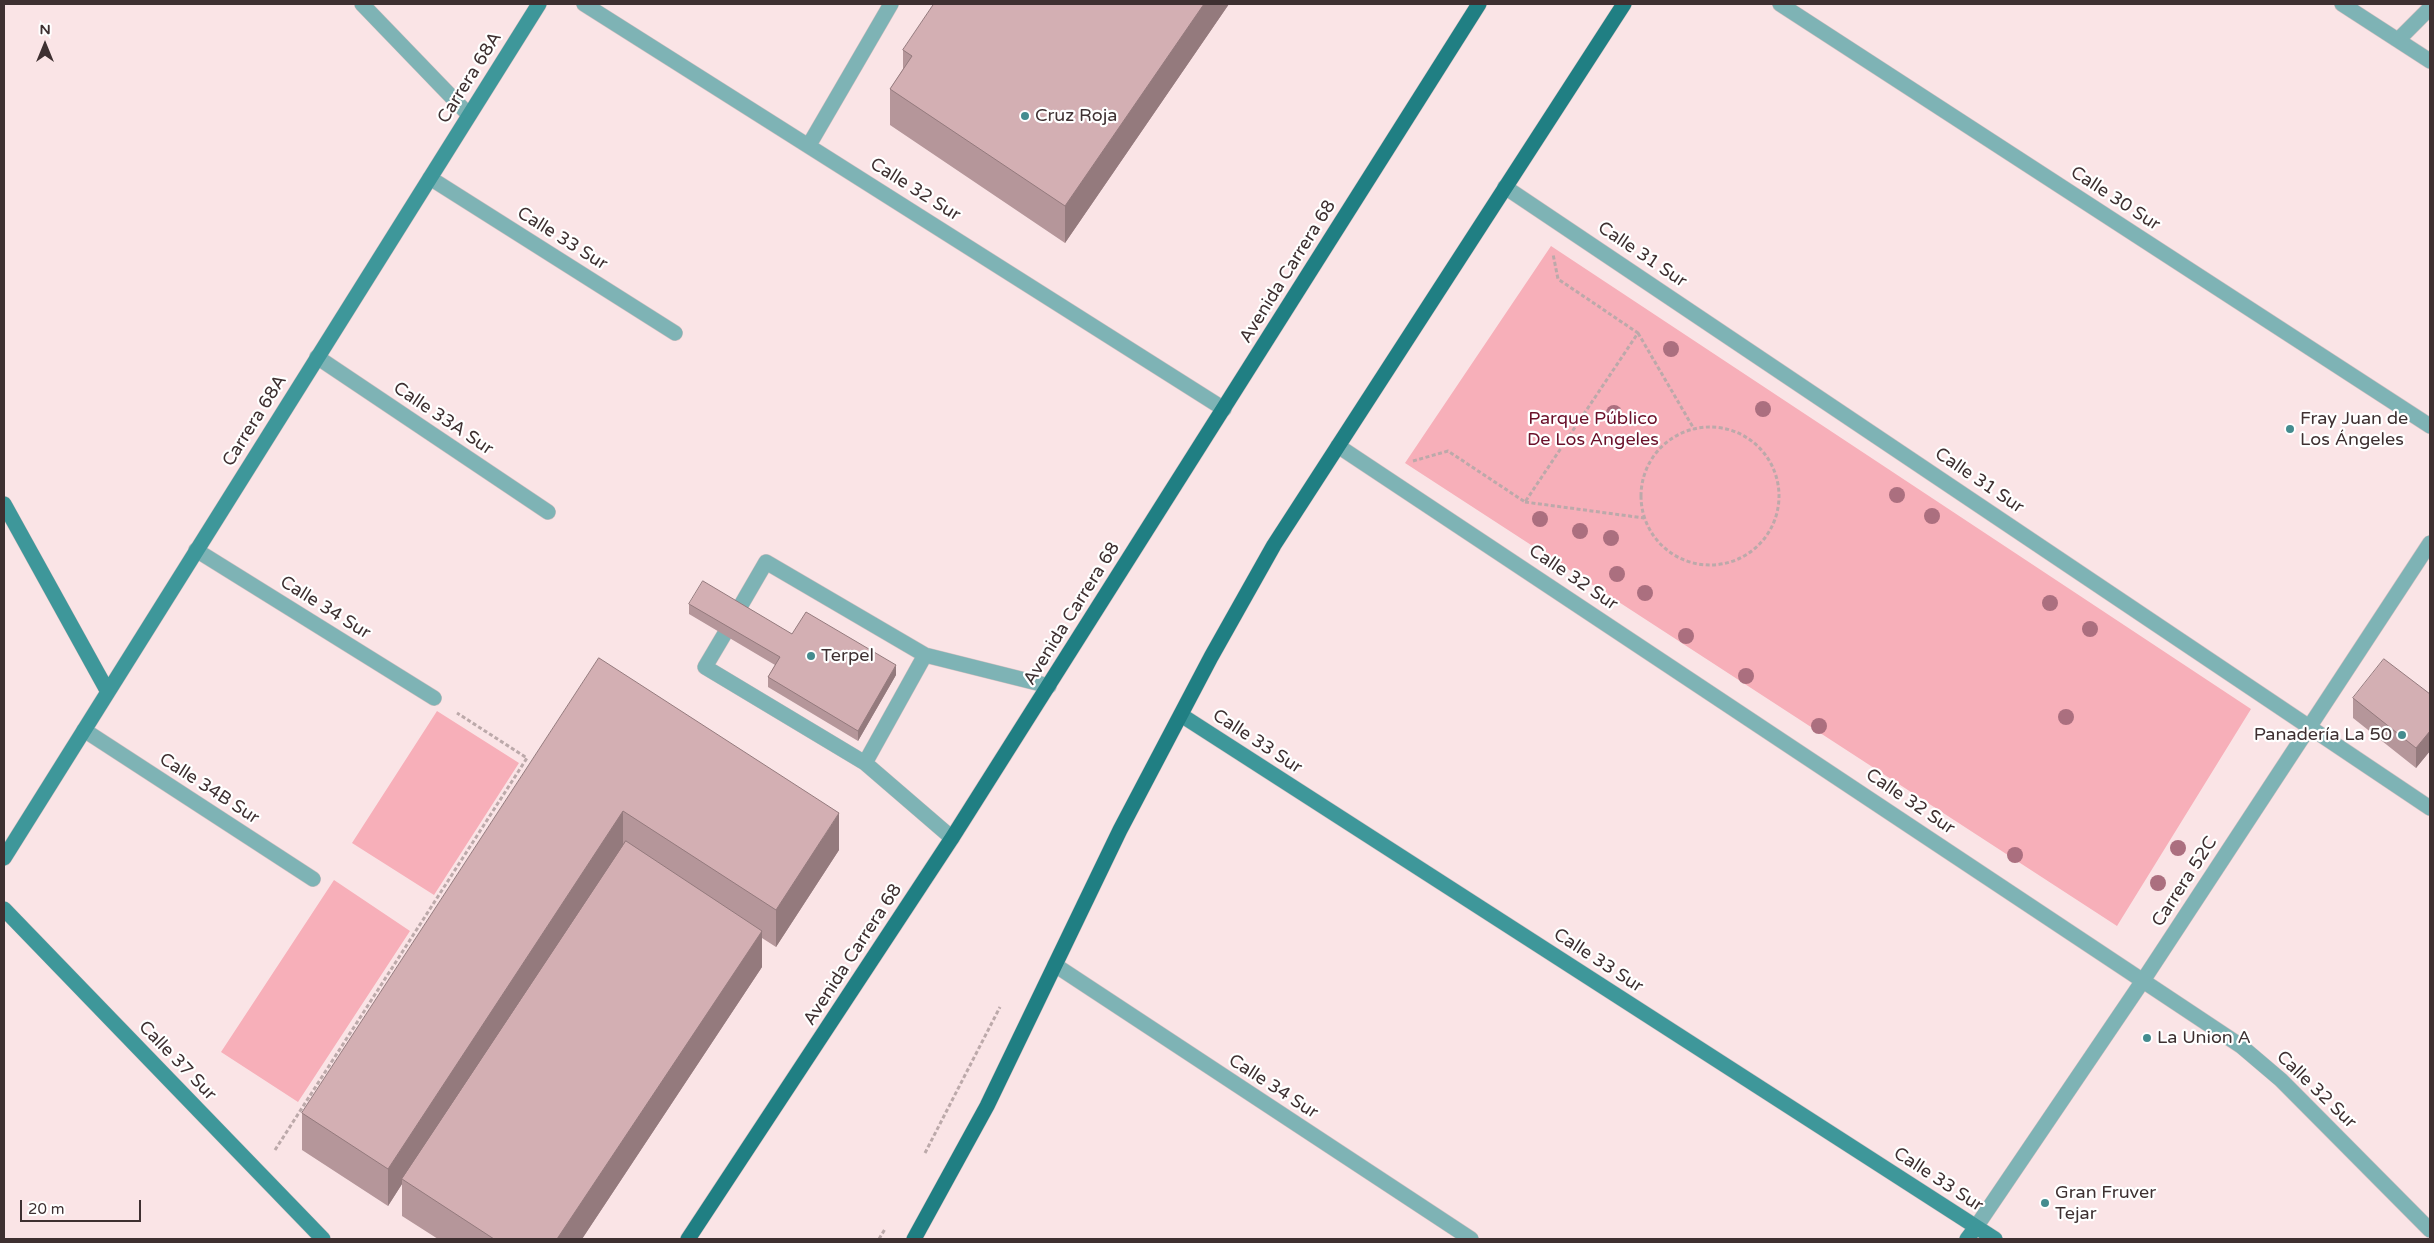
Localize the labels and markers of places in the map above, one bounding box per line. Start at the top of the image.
place label: Cruz Roja [1035,105,1117,127]
marker: Cruz Roja [1019,110,1031,122]
place label: Fray Juan de Los Ángeles [2300,408,2408,450]
marker: Fray Juan de Los Ángeles [2284,423,2296,435]
place label: Terpel [821,645,874,667]
marker: Terpel [805,650,817,662]
place label: Panadería La 50 [2254,724,2392,746]
marker: Panadería La 50 [2396,729,2408,741]
place label: La Union A [2157,1027,2251,1049]
marker: La Union A [2141,1032,2153,1044]
place label: Gran Fruver Tejar [2055,1182,2156,1224]
marker: Gran Fruver Tejar [2039,1197,2051,1209]

